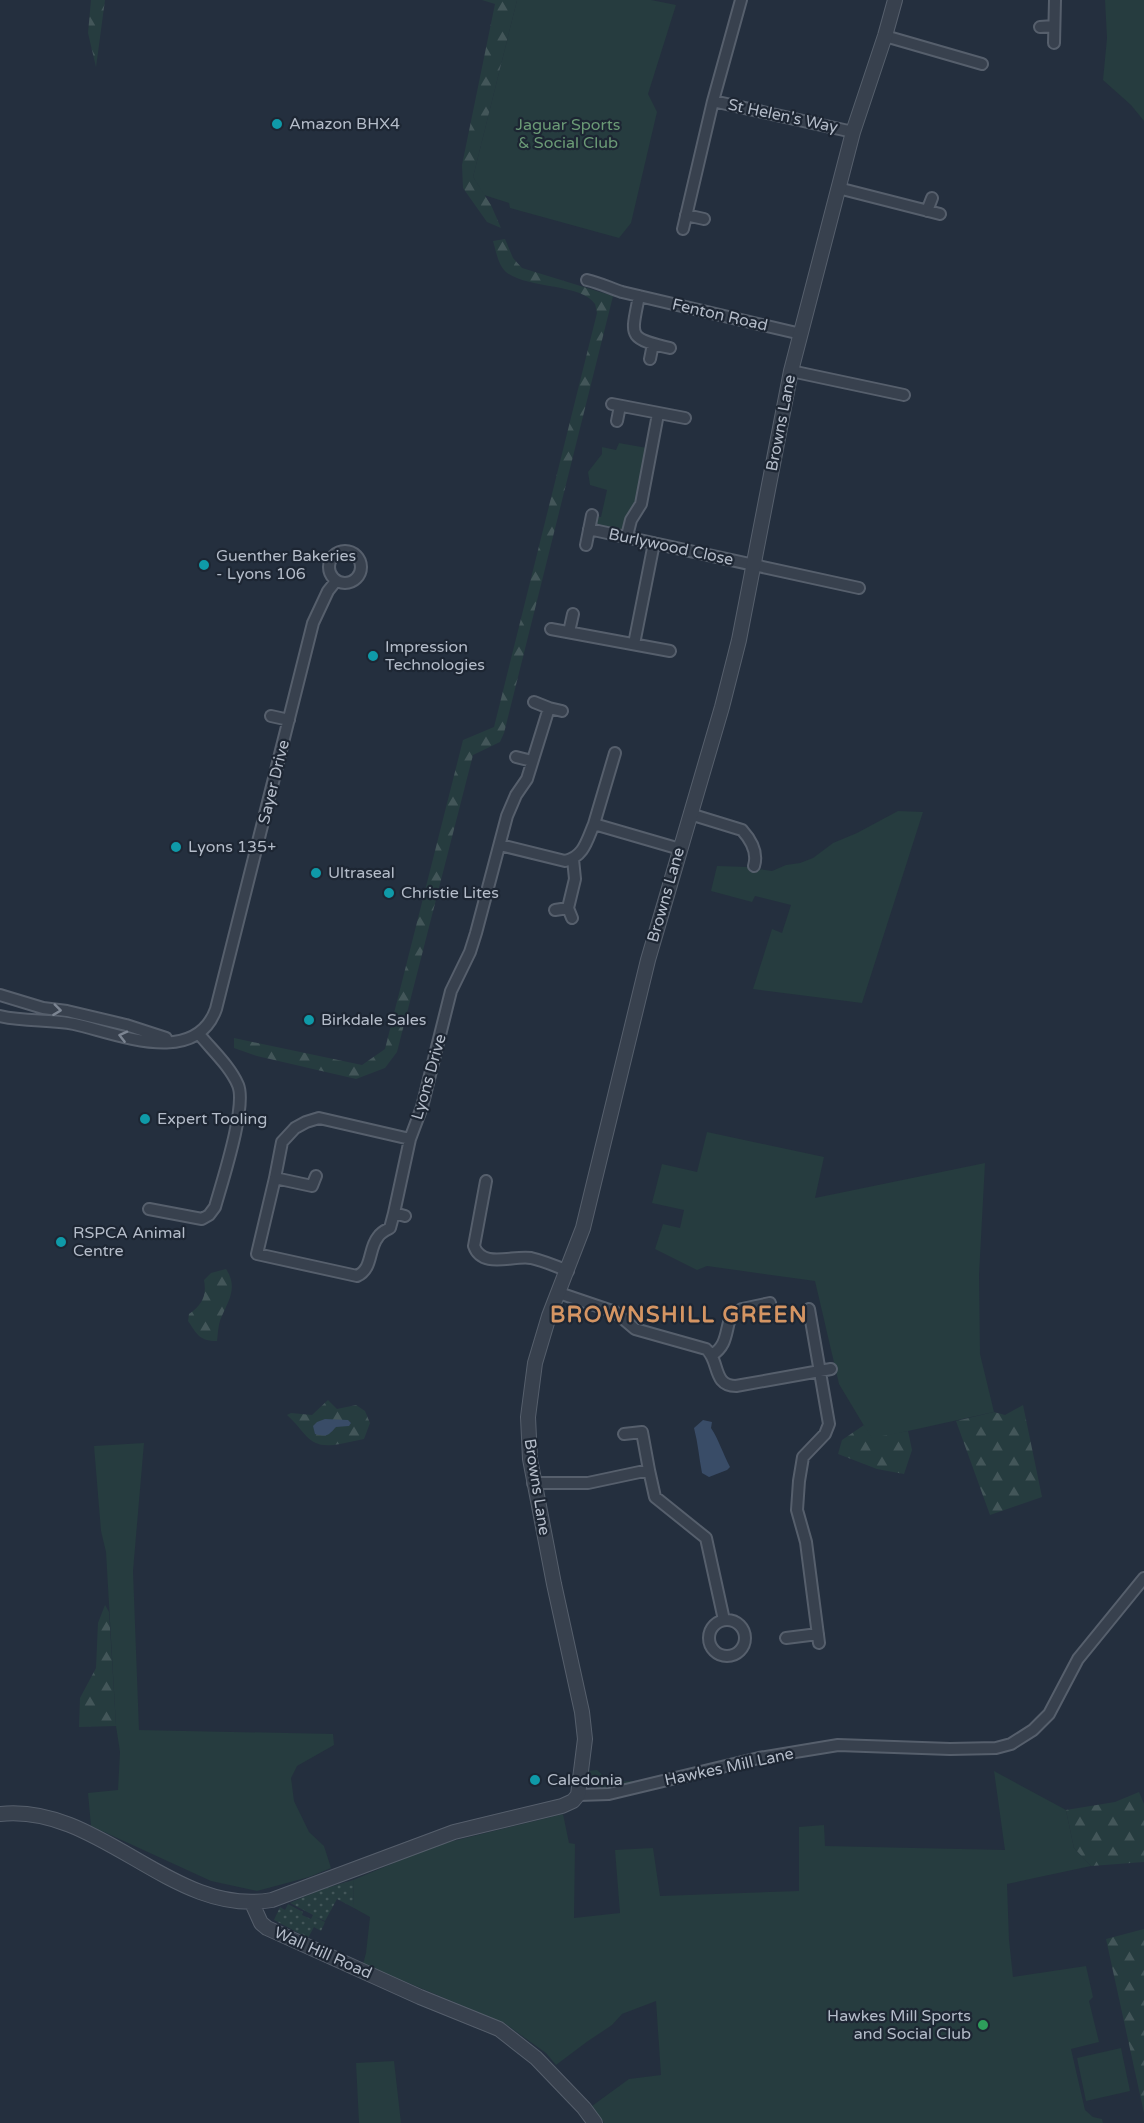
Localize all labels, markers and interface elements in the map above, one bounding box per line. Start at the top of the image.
street label: St Helen's Way [726,95,840,137]
place label: Amazon BHX4 [289,114,400,134]
park label: Jaguar Sports & Social Club [515,115,621,153]
marker: Amazon BHX4 [270,117,284,131]
street label: Fenton Road [670,294,770,336]
street label: Browns Lane [762,373,800,473]
street label: Burlywood Close [607,524,735,570]
place label: Guenther Bakeries - Lyons 106 [216,546,356,584]
marker: Guenther Bakeries - Lyons 106 [197,558,211,572]
place label: Impression Technologies [385,637,485,675]
marker: Impression Technologies [366,649,380,663]
street label: Sayer Drive [254,738,294,826]
place label: Lyons 135+ [188,837,276,857]
marker: Lyons 135+ [169,840,183,854]
street label: Browns Lane [643,845,689,945]
place label: Ultraseal [328,863,395,883]
marker: Ultraseal [309,866,323,880]
place label: Christie Lites [401,883,499,903]
marker: Christie Lites [382,886,396,900]
one-way arrow [52,1003,61,1015]
place label: Birkdale Sales [321,1010,427,1030]
marker: Birkdale Sales [302,1013,316,1027]
one-way arrow [118,1031,128,1044]
street label: Lyons Drive [407,1032,451,1122]
place label: Expert Tooling [157,1109,267,1129]
marker: Expert Tooling [138,1112,152,1126]
place label: RSPCA Animal Centre [73,1223,185,1261]
marker: RSPCA Animal Centre [54,1235,68,1249]
district label: BROWNSHILL GREEN [550,1302,808,1328]
street label: Browns Lane [519,1437,555,1537]
street label: Hawkes Mill Lane [663,1744,795,1790]
place label: Caledonia [547,1770,623,1790]
marker: Caledonia [528,1773,542,1787]
street label: Wall Hill Road [271,1923,375,1983]
place label: Hawkes Mill Sports and Social Club [827,2006,971,2044]
marker: Hawkes Mill Sports and Social Club [976,2018,990,2032]

